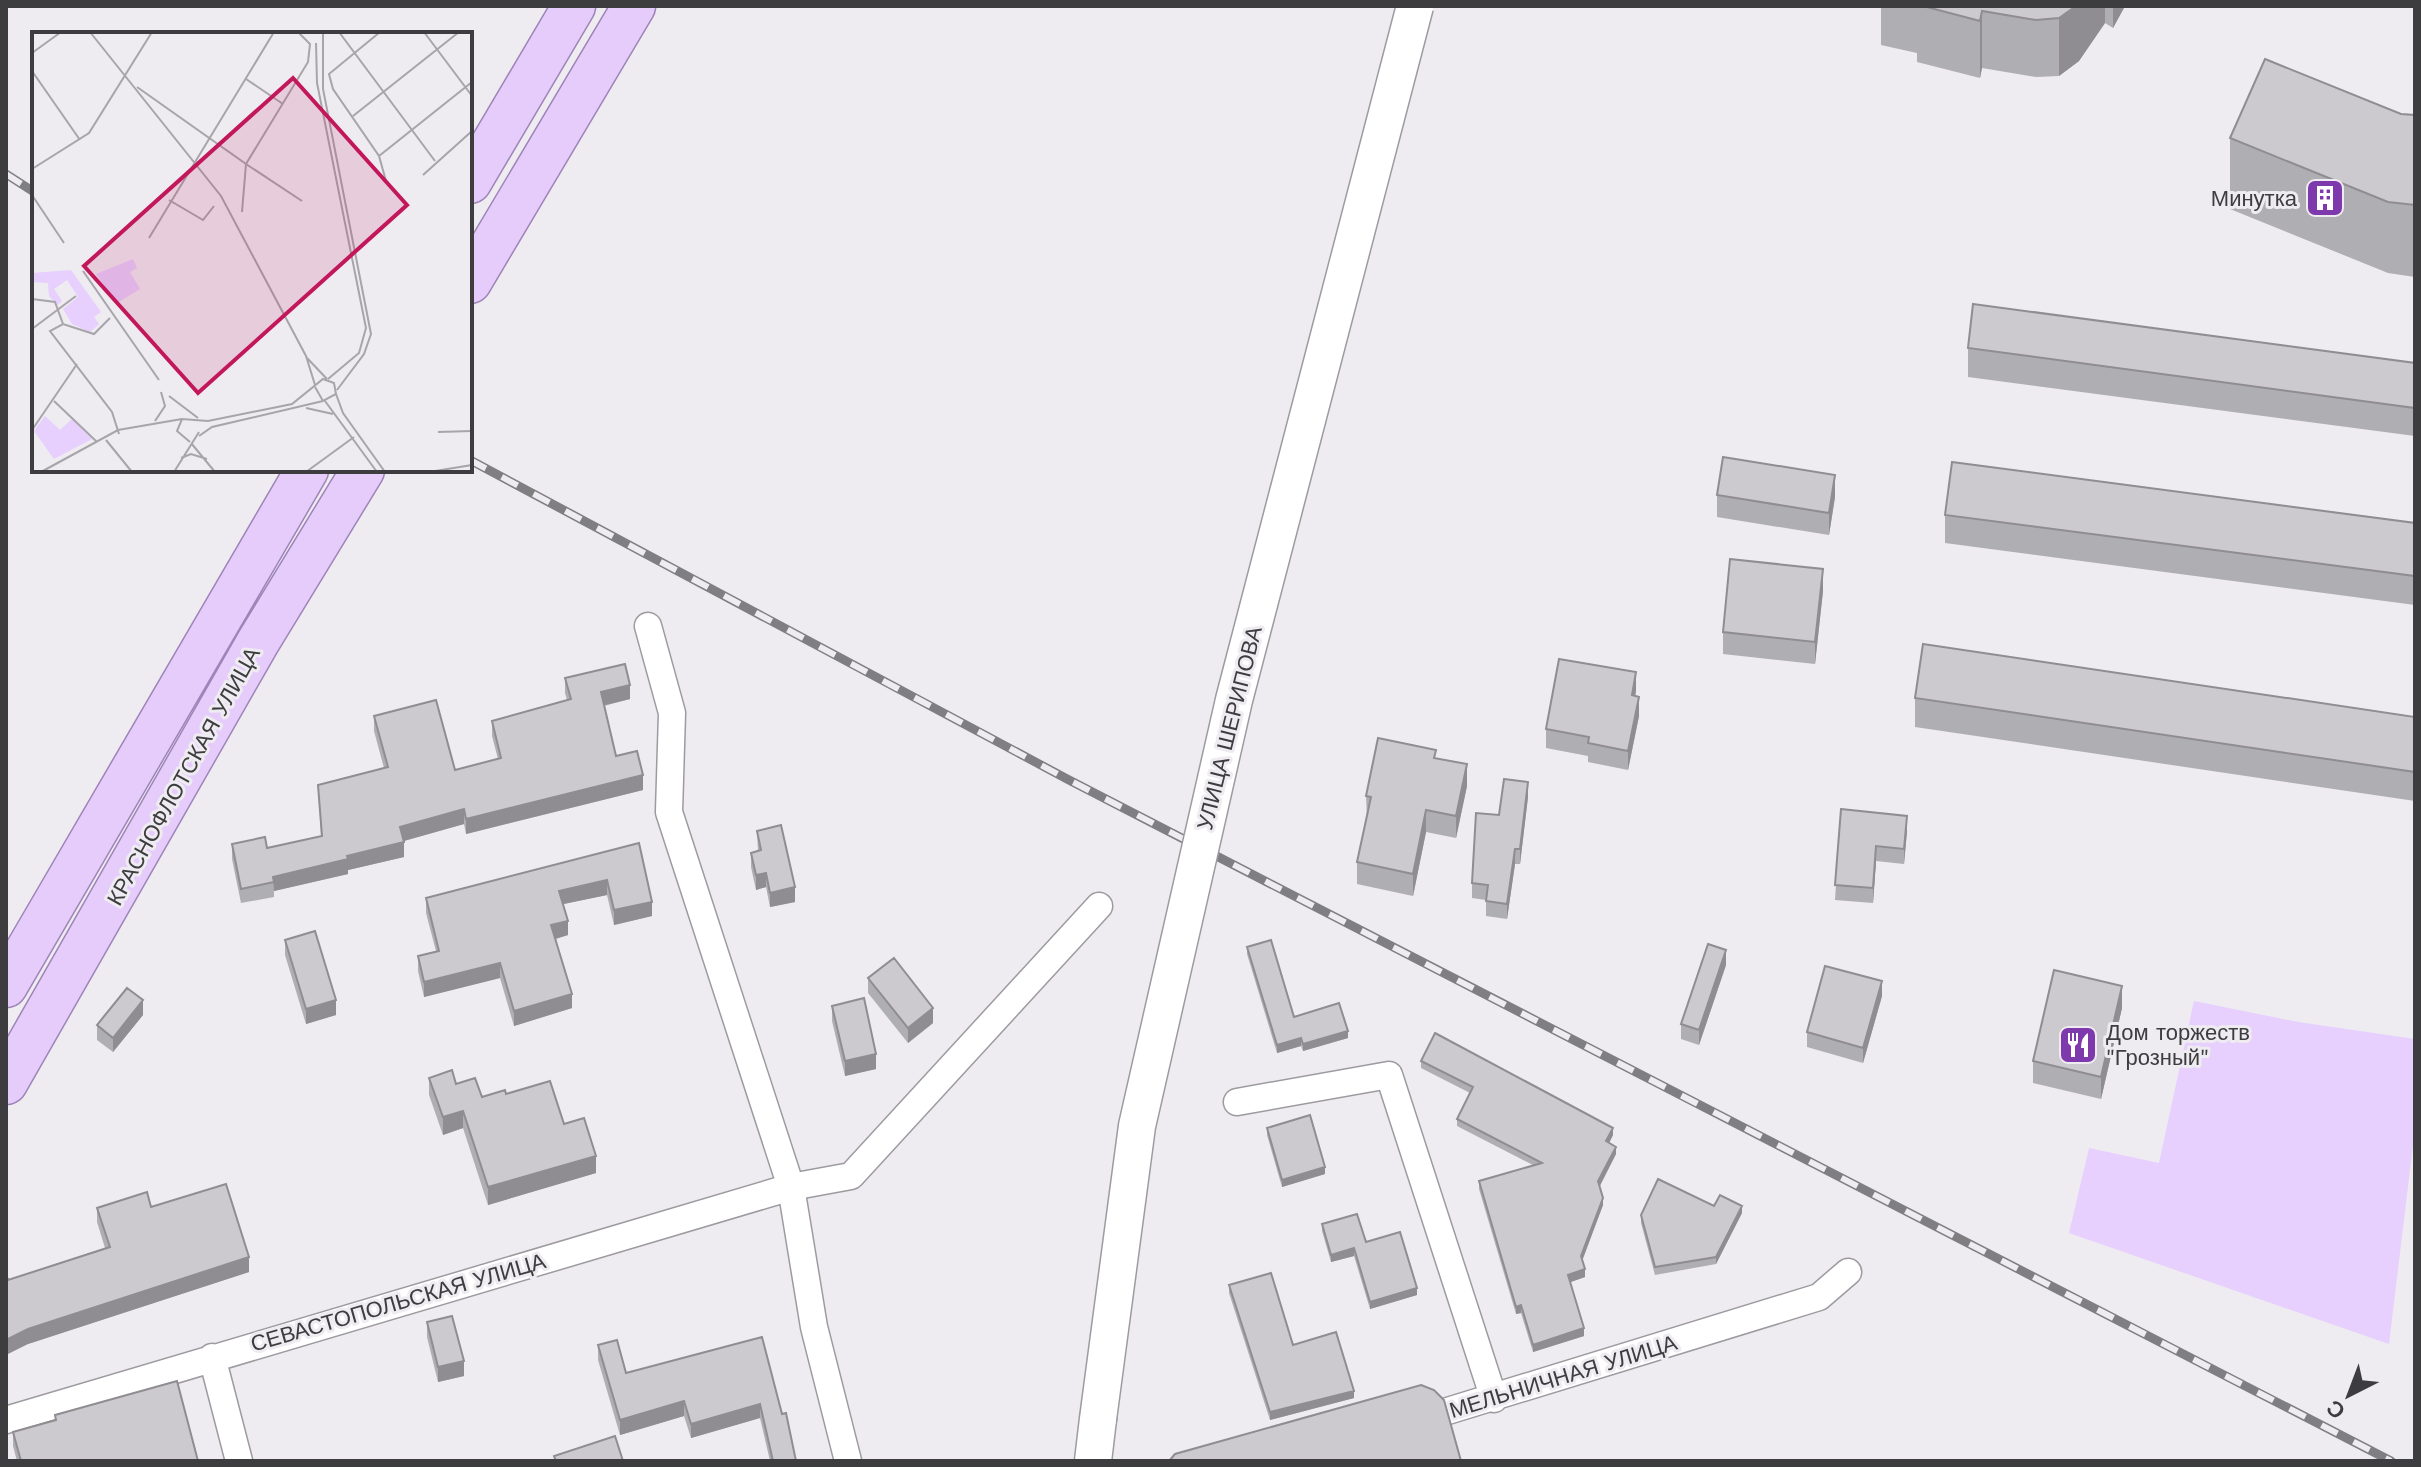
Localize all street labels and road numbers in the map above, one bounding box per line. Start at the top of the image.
street label: УЛИЦА ШЕРИПОВА [1192,623,1267,832]
street label: КРАСНОФЛОТСКАЯ УЛИЦА [102,643,265,910]
street label: СЕВАСТОПОЛЬСКАЯ УЛИЦА [248,1248,549,1357]
street label: МЕЛЬНИЧНАЯ УЛИЦА [1446,1330,1680,1423]

